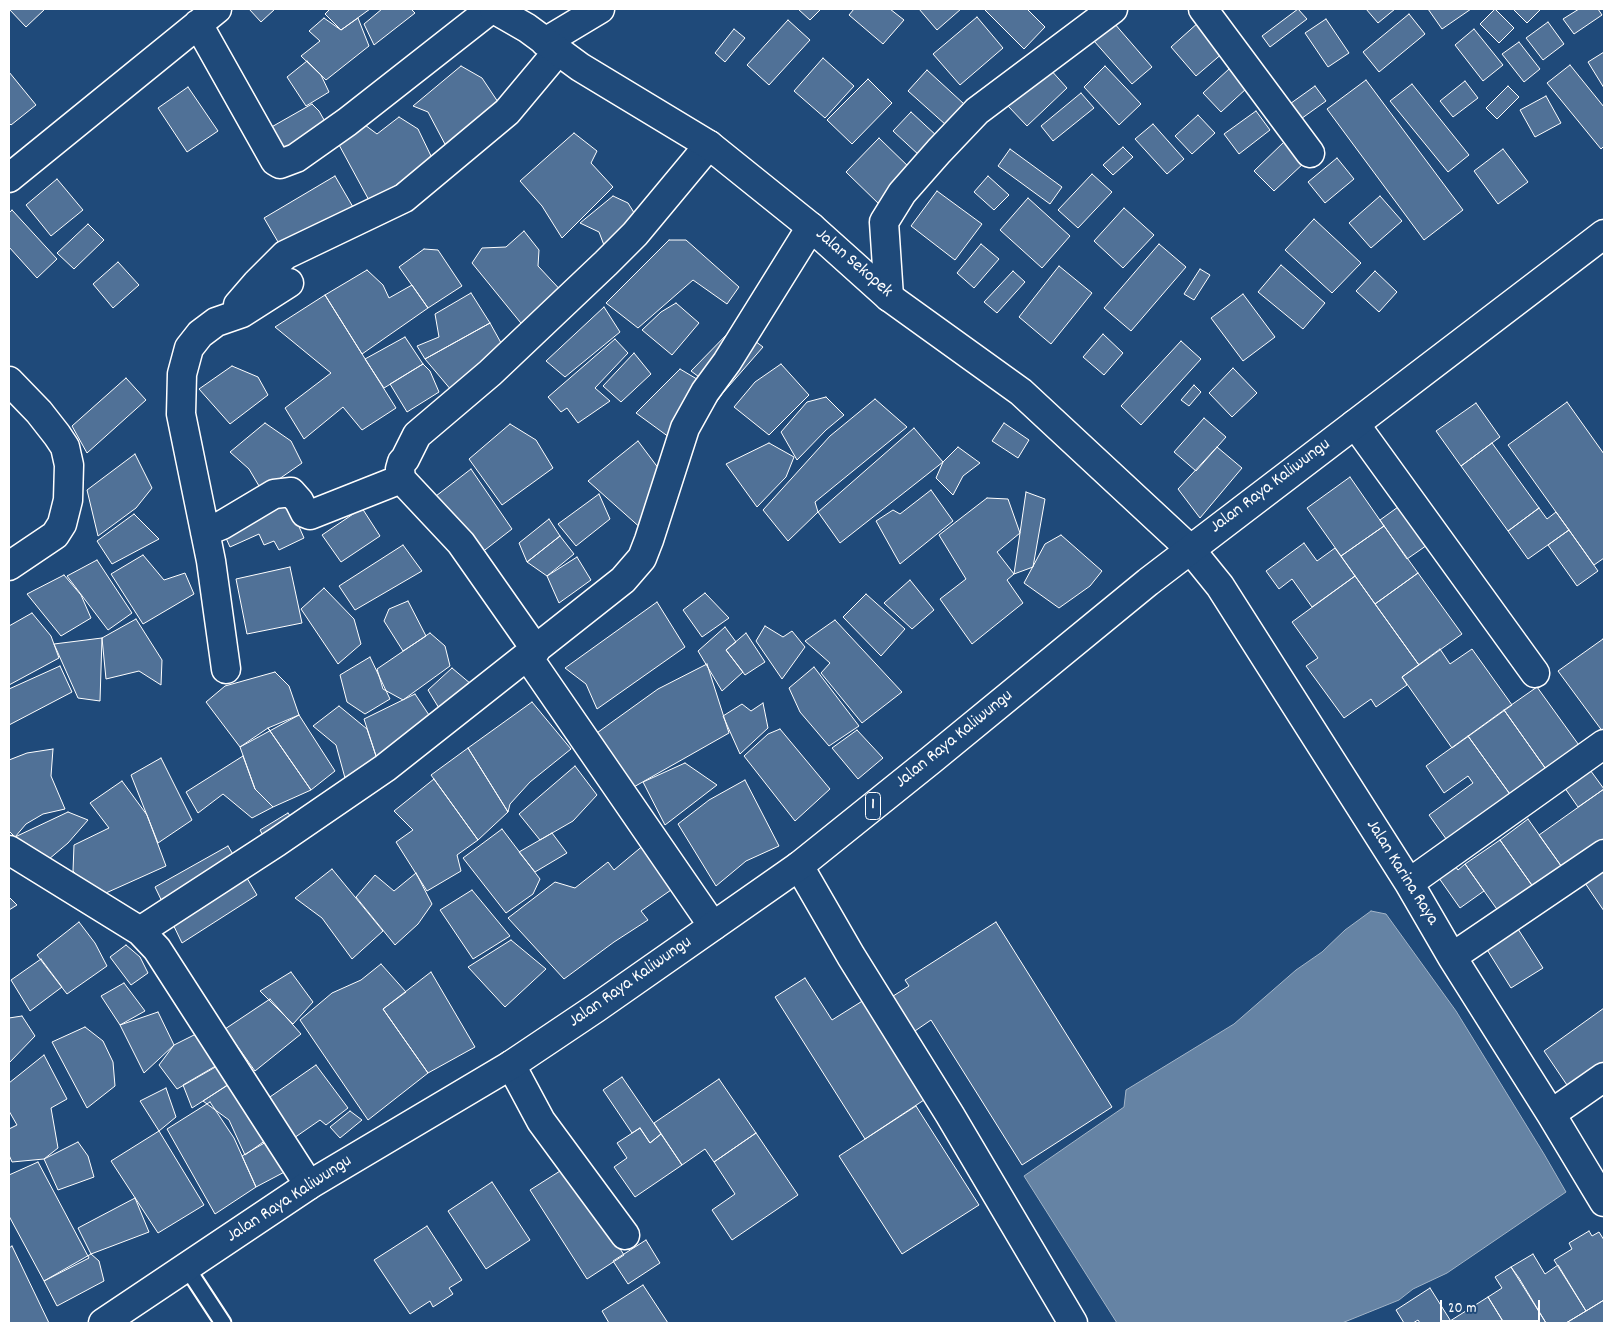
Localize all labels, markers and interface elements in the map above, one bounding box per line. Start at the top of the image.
street label: Jalan Sekopek [810,225,896,303]
street label: Jalan Raya Kaliwungu [1207,435,1335,539]
street label: Jalan Raya Kaliwungu [892,686,1018,794]
road number: 1 [866,792,880,819]
street label: Jalan Karina Raya [1360,816,1442,930]
street label: Jalan Raya Kaliwungu [565,933,697,1033]
street label: Jalan Raya Kaliwungu [223,1151,357,1249]
scale bar [1443,1290,1543,1322]
text: 20 m [1448,1298,1476,1320]

